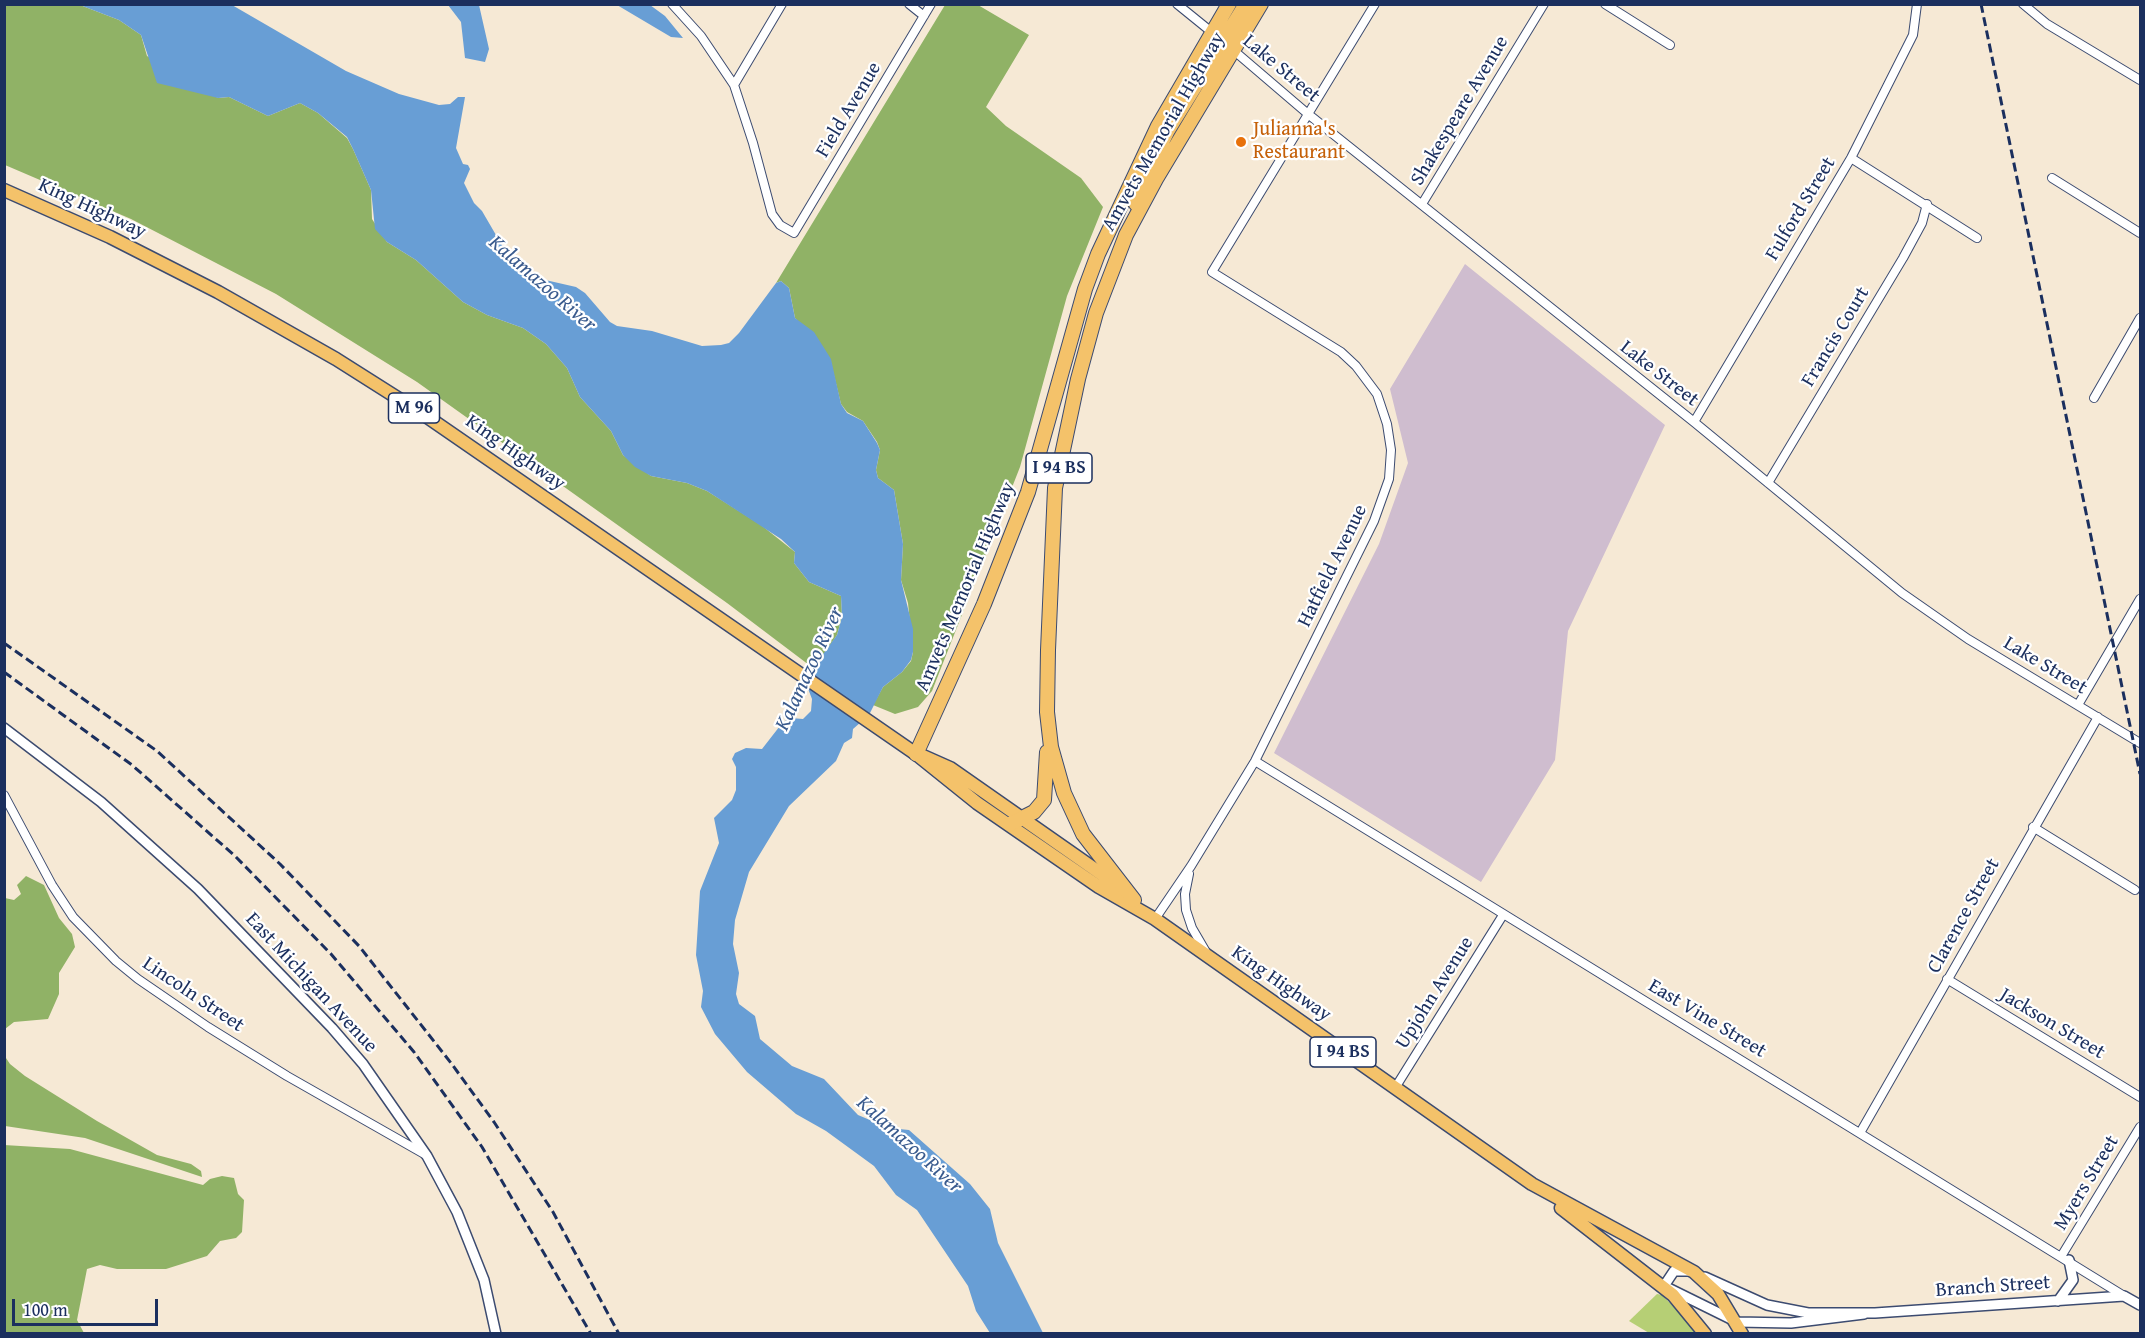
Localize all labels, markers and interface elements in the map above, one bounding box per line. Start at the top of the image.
street label: Amvets Memorial Highway [1097,28,1231,236]
street label: Lake Street [1238,30,1324,108]
street label: Shakespeare Avenue [1406,32,1514,190]
street label: Field Avenue [811,58,887,162]
place label: Julianna's Restaurant [1253,118,1345,165]
marker: Julianna's Restaurant [1234,135,1248,149]
street label: Fulford Street [1761,153,1841,265]
street label: King Highway [34,174,150,244]
water label: Kalamazoo River [483,231,601,337]
street label: Francis Court [1797,283,1875,391]
street label: Lake Street [1615,336,1703,412]
road number: M 96 [388,393,440,423]
street label: King Highway [460,410,570,496]
road number: I 94 BS [1026,453,1092,483]
street label: Amvets Memorial Highway [911,478,1021,696]
street label: Hatfield Avenue [1293,501,1373,631]
water label: Kalamazoo River [770,603,850,735]
street label: Lake Street [1999,632,2091,700]
street label: Clarence Street [1923,854,2005,978]
street label: East Michigan Avenue [240,908,382,1058]
street label: Upjohn Avenue [1391,932,1479,1054]
street label: King Highway [1226,941,1336,1027]
street label: Lincoln Street [138,952,248,1038]
street label: East Vine Street [1644,974,1770,1064]
street label: Jackson Street [1995,983,2109,1065]
road number: I 94 BS [1310,1037,1376,1067]
water label: Kalamazoo River [851,1091,967,1199]
street label: Myers Street [2049,1131,2125,1235]
street label: Branch Street [1935,1271,2051,1303]
scale bar [15,1287,160,1325]
text: 100 m [23,1296,68,1323]

